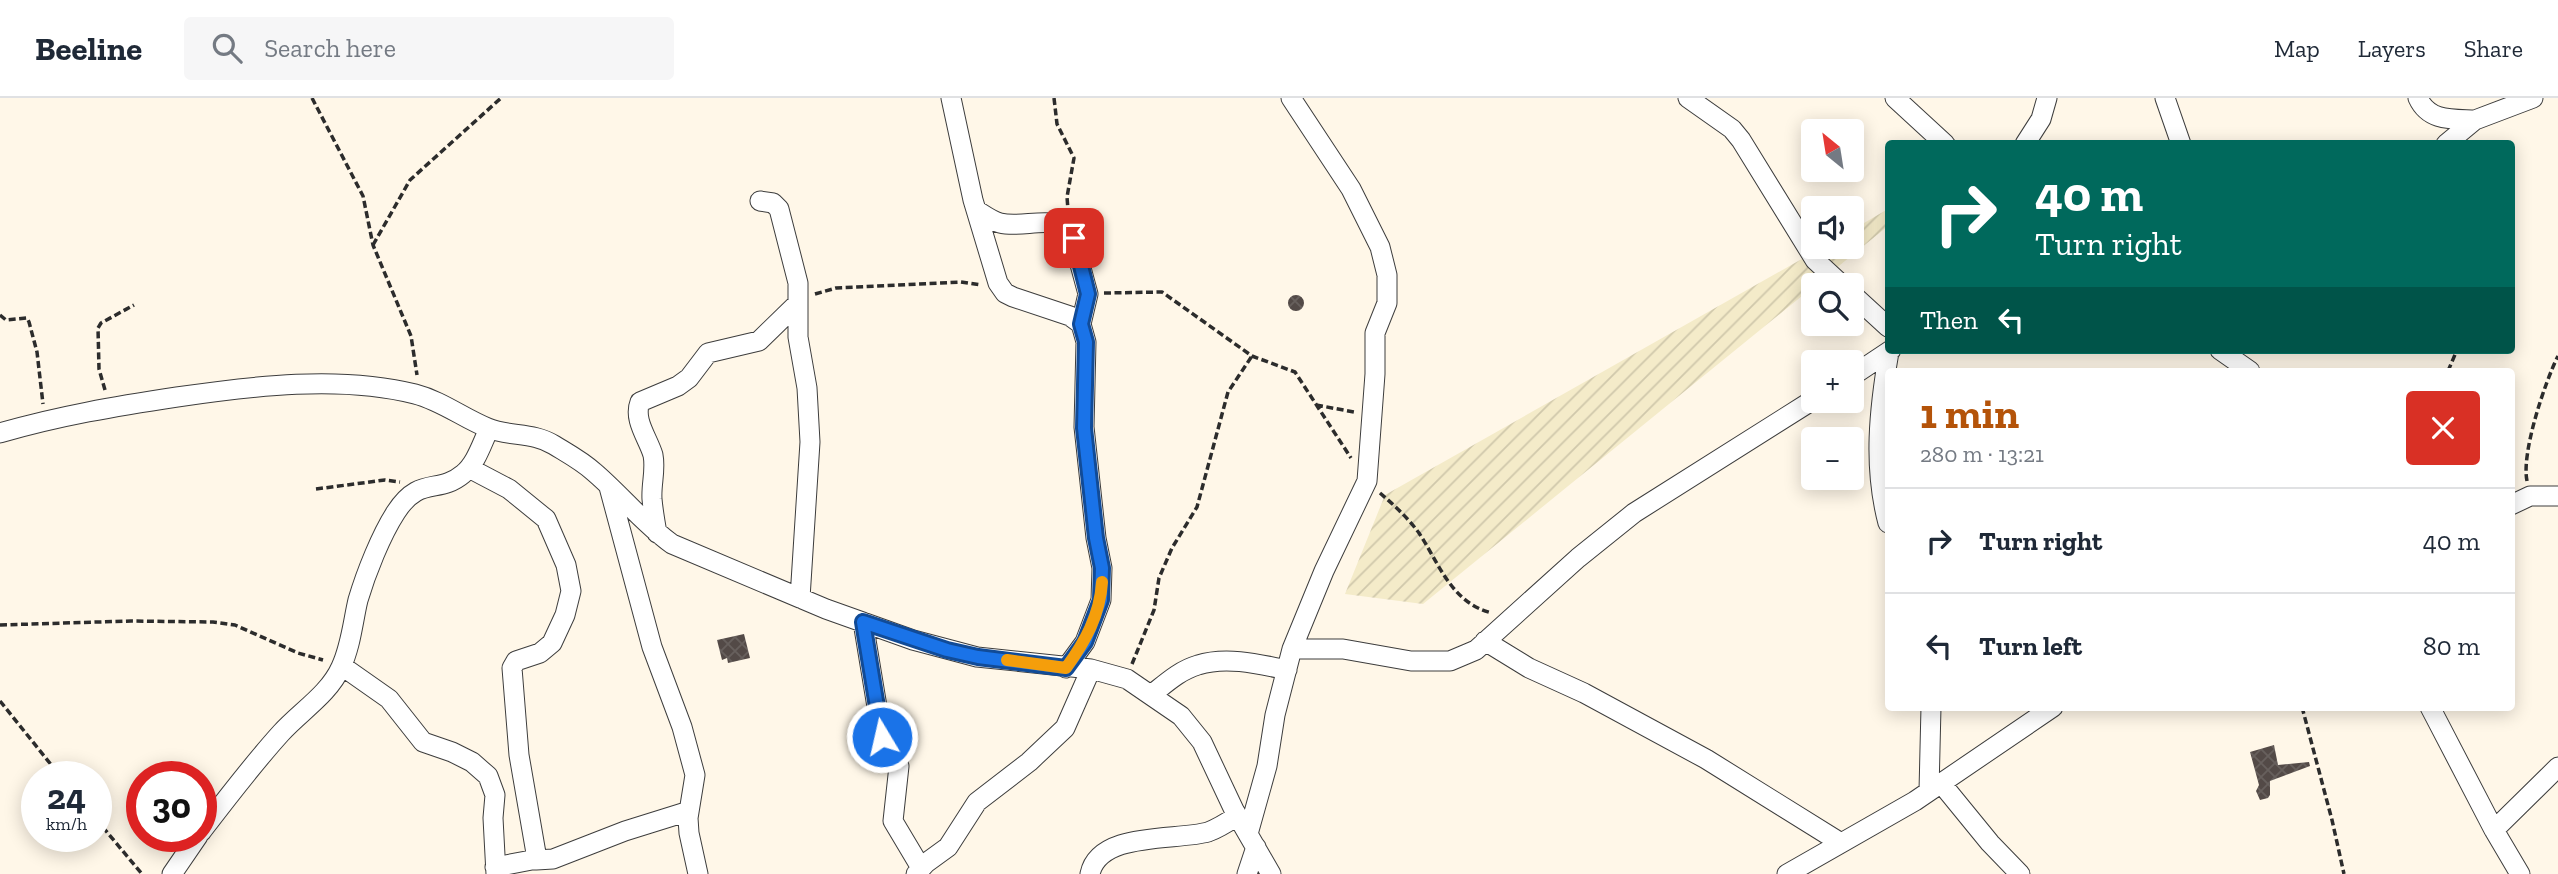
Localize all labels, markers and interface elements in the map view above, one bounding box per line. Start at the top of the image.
search box [184,17,674,80]
text: Beeline [35,29,142,68]
icon: search [208,29,246,67]
text: Search here [264,32,396,64]
text: Map [2274,34,2320,63]
text: Layers [2358,34,2426,63]
text: Share [2464,34,2523,63]
north arrow [1801,119,1864,182]
map controls [1801,119,1864,490]
text: 40 m [2035,165,2143,224]
icon: right [1920,168,2011,259]
button: sound [1801,196,1864,259]
pin [1044,208,1104,268]
icon: arrive [1055,219,1093,257]
text: Turn right [2035,225,2182,263]
button: search [1801,273,1864,336]
icon: left [1992,301,2030,339]
text: Then [1920,304,1978,336]
button: + [1801,350,1864,413]
text: 1 min [1920,388,2019,439]
button: close [2406,391,2480,465]
button: − [1801,427,1864,490]
text: 280 m · 13:21 [1920,440,2044,468]
icon: right [1920,522,1958,560]
text: Turn right [1979,525,2102,557]
text: 40 m [2423,525,2480,557]
icon: left [1920,627,1958,665]
text: Turn left [1979,630,2082,662]
text: 80 m [2423,630,2480,662]
position arrow [845,700,919,774]
speed limit sign: 30 [126,761,217,852]
text: 24 [47,776,86,818]
text: km/h [46,813,87,835]

